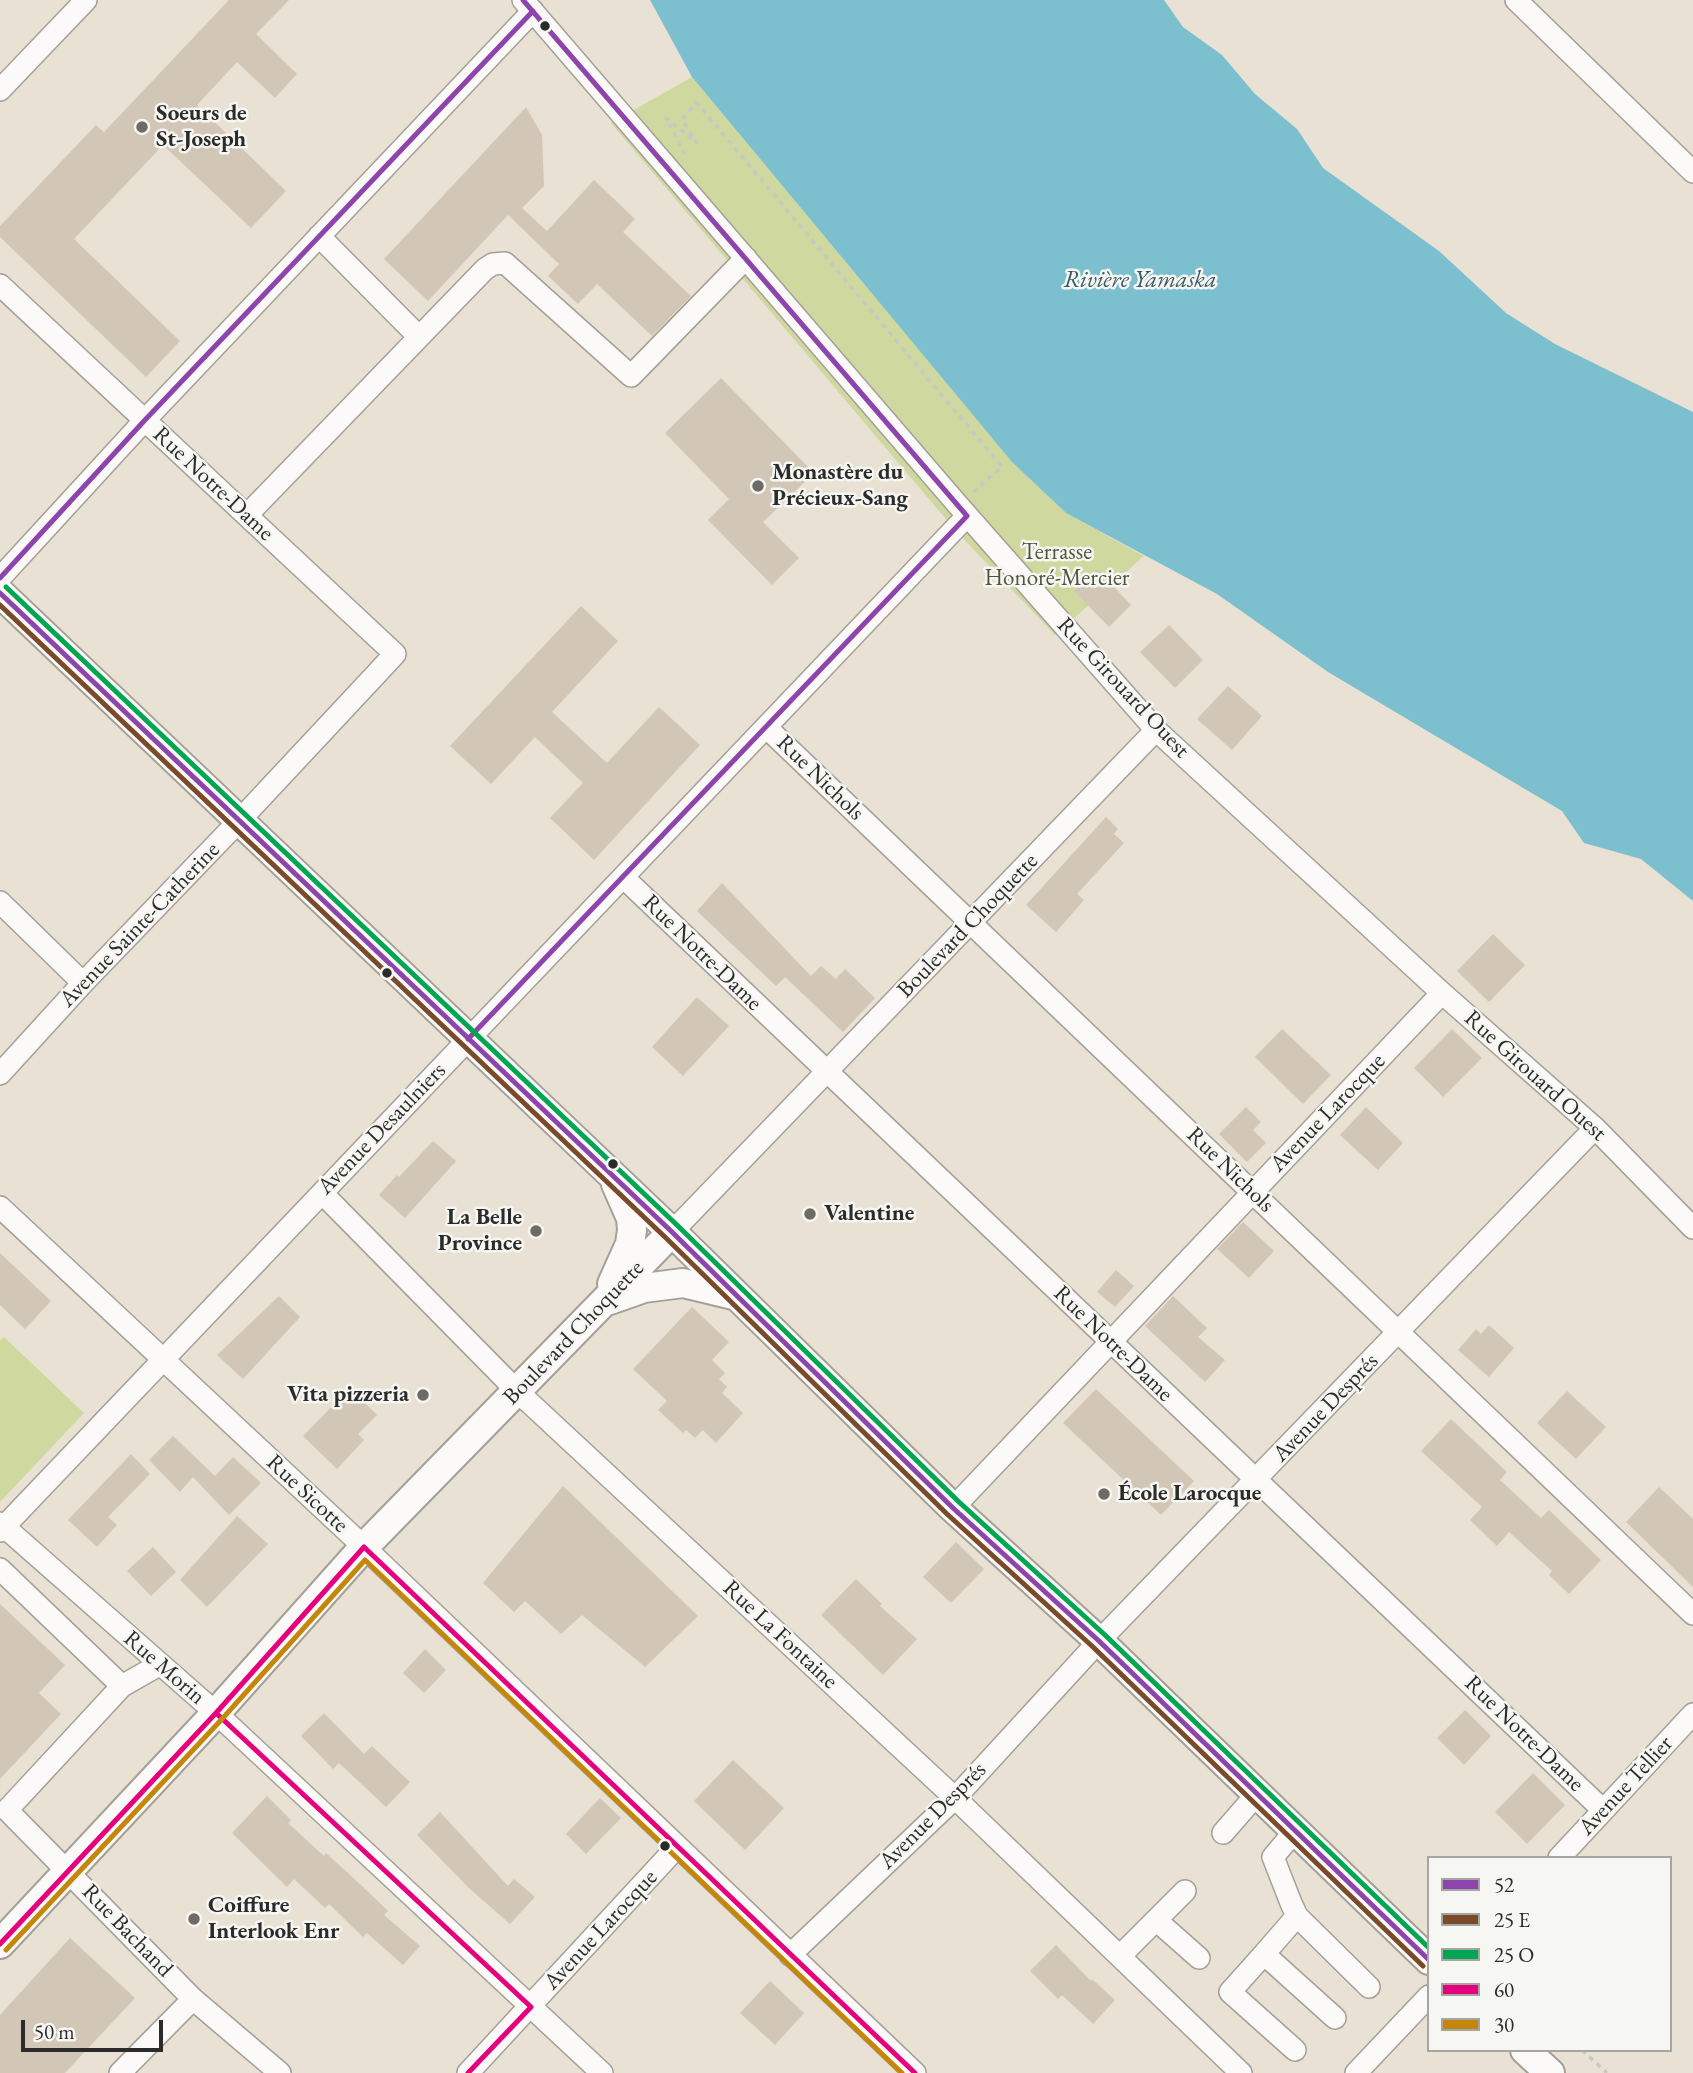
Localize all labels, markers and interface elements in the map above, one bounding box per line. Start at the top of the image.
unlabelled marker [538,19,552,33]
place label: Soeurs de St-Joseph [156,100,247,154]
marker: Soeurs de St-Joseph [134,119,150,135]
water label: Rivière Yamaska [1063,266,1217,294]
street label: Rue Notre-Dame [147,421,279,547]
place label: Monastère du Précieux-Sang [772,459,908,513]
marker: Monastère du Précieux-Sang [750,478,766,494]
park label: Terrasse Honoré-Mercier [984,539,1130,593]
street label: Rue Girouard Ouest [1051,612,1195,764]
street label: Rue Nichols [770,729,870,827]
street label: Avenue Sainte-Catherine [54,837,226,1013]
street label: Boulevard Choquette [892,848,1044,1004]
street label: Rue Notre-Dame [637,889,767,1017]
unlabelled marker [380,966,394,980]
street label: Rue Girouard Ouest [1458,1005,1612,1147]
street label: Avenue Larocque [1264,1048,1392,1178]
street label: Avenue Desaulniers [312,1057,452,1201]
street label: Rue Nichols [1180,1121,1280,1219]
unlabelled marker [606,1157,620,1171]
place label: Valentine [824,1200,914,1228]
place label: La Belle Province [438,1204,522,1258]
marker: Valentine [802,1206,818,1222]
marker: La Belle Province [528,1223,544,1239]
street label: Boulevard Choquette [498,1255,650,1411]
street label: Rue Notre-Dame [1048,1280,1178,1408]
street label: Avenue Després [1267,1348,1385,1468]
place label: Vita pizzeria [287,1381,409,1409]
marker: Vita pizzeria [415,1387,431,1403]
street label: Rue Sicotte [260,1449,354,1539]
place label: École Larocque [1118,1480,1261,1508]
marker: École Larocque [1096,1486,1112,1502]
street label: Rue La Fontaine [717,1575,843,1695]
street label: Rue Morin [118,1625,210,1711]
street label: Rue Notre-Dame [1459,1670,1589,1798]
street label: Avenue Tellier [1573,1731,1679,1841]
street label: Avenue Després [874,1757,992,1875]
unlabelled marker [658,1839,672,1853]
legend [1427,1856,1672,2052]
street label: Avenue Larocque [538,1864,664,1996]
text: 52 [1494,1871,1514,1898]
street label: Rue Bachand [76,1879,178,1983]
place label: Coiffure Interlook Enr [208,1892,339,1946]
text: 25 E [1494,1906,1530,1933]
marker: Coiffure Interlook Enr [186,1911,202,1927]
text: 25 O [1494,1941,1534,1968]
text: 60 [1494,1976,1514,2003]
scale bar [24,2007,166,2050]
text: 30 [1494,2011,1514,2038]
text: 50 m [34,2018,75,2045]

